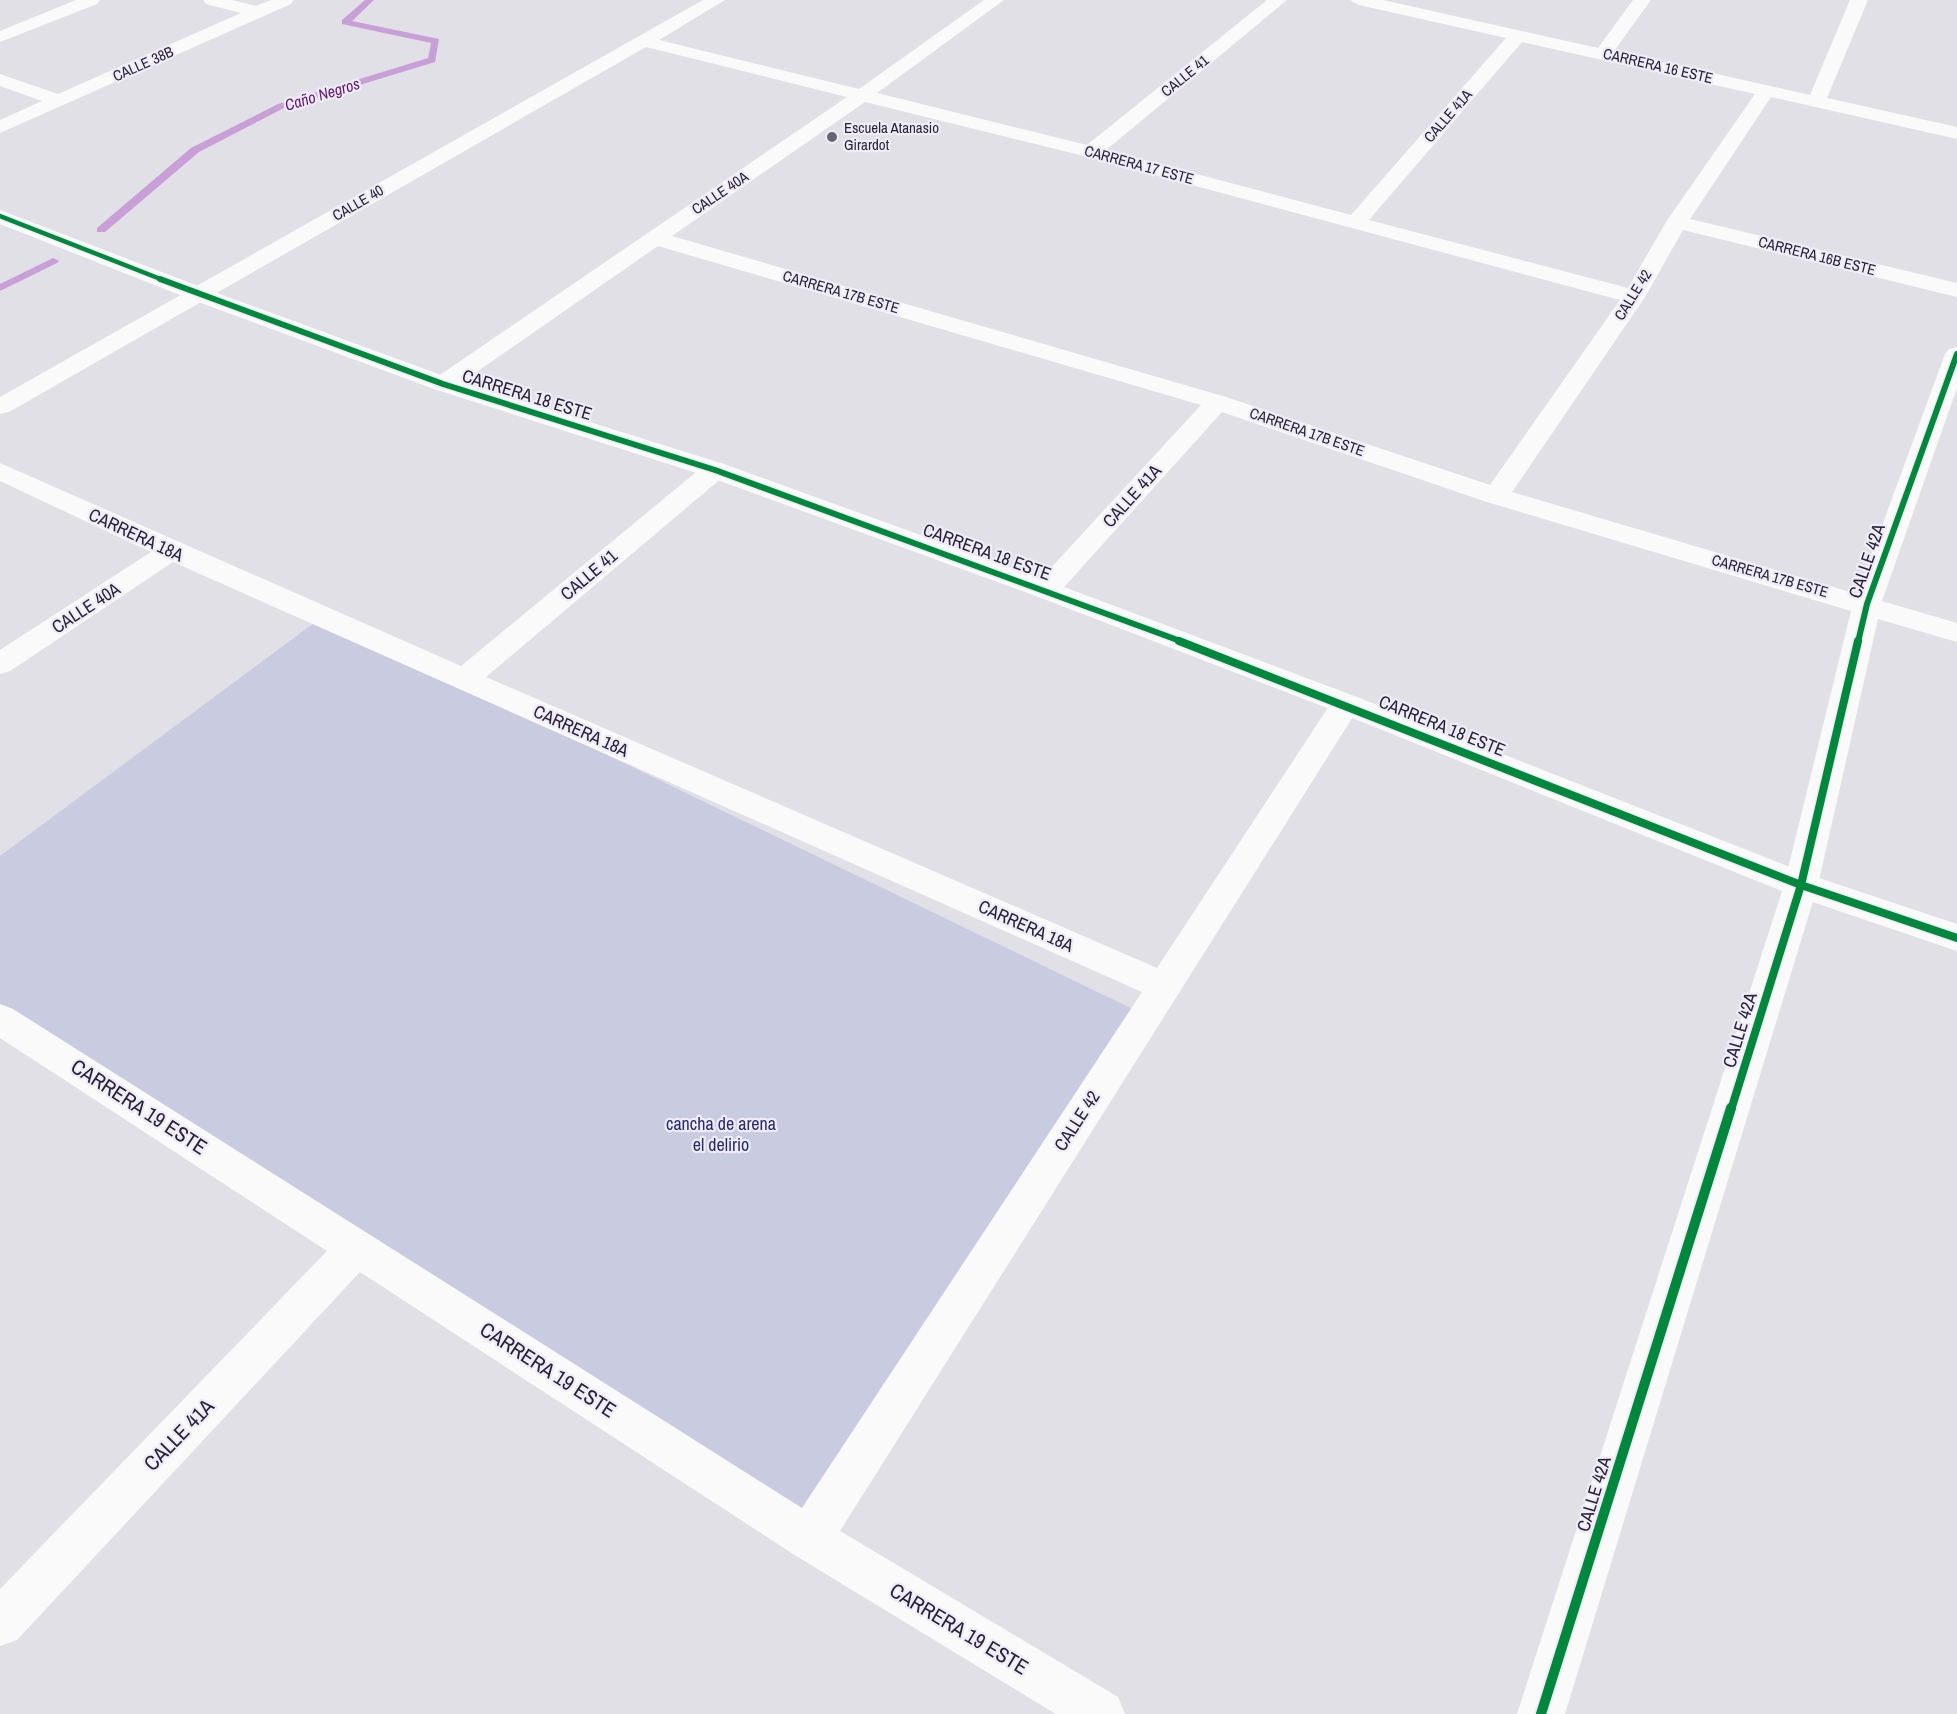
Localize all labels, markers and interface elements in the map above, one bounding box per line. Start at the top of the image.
street label: CALLE 38B [109,41,176,86]
street label: CARRERA 16 ESTE [1601,43,1715,88]
street label: CALLE 41 [1156,50,1213,101]
water label: Caño Negros [282,72,363,116]
street label: CALLE 41A [1419,84,1477,147]
place label: Escuela Atanasio Girardot [844,117,939,155]
marker: Escuela Atanasio Girardot [825,130,839,144]
street label: CARRERA 17 ESTE [1082,140,1196,189]
street label: CALLE 40A [687,165,753,219]
street label: CALLE 40 [328,179,387,226]
street label: CARRERA 16B ESTE [1756,231,1878,280]
street label: CARRERA 17B ESTE [780,265,902,318]
street label: CALLE 42 [1609,265,1656,324]
street label: CARRERA 18 ESTE [459,363,595,426]
street label: CARRERA 17B ESTE [1247,402,1367,461]
street label: CALLE 41A [1097,459,1167,533]
street label: CARRERA 18A [85,502,188,567]
street label: CARRERA 18 ESTE [920,517,1055,586]
street label: CALLE 42A [1842,520,1891,601]
street label: CALLE 41 [555,543,623,606]
street label: CARRERA 17B ESTE [1709,549,1831,602]
street label: CALLE 40A [47,576,125,639]
street label: CARRERA 18 ESTE [1375,689,1509,762]
street label: CARRERA 18A [530,698,633,763]
street label: CARRERA 18A [975,893,1078,958]
street label: CALLE 42A [1716,989,1763,1070]
street label: CARRERA 19 ESTE [66,1052,213,1161]
street label: CALLE 42 [1048,1086,1105,1156]
park label: cancha de arena el delirio [666,1111,776,1157]
street label: CARRERA 19 ESTE [475,1315,622,1424]
street label: CALLE 41A [137,1392,221,1477]
street label: CALLE 42A [1570,1453,1617,1534]
street label: CARRERA 19 ESTE [885,1576,1034,1681]

